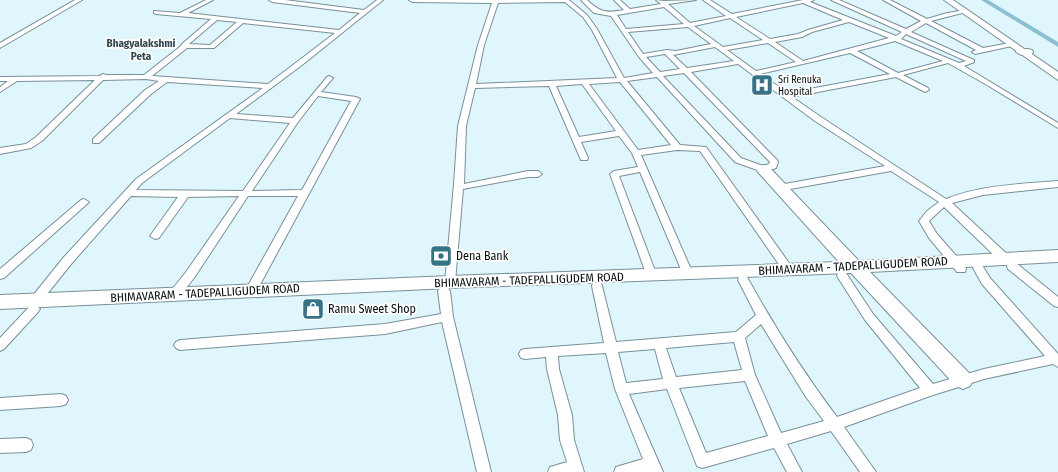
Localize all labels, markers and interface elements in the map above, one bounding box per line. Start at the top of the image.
district label: Bhagyalakshmi Peta [107,37,176,63]
hospital icon: Sri Renuka Hospital [749,72,775,98]
place label: Sri Renuka Hospital [778,74,822,98]
bank icon: Dena Bank [428,243,454,269]
place label: Dena Bank [456,249,509,263]
street label: BHIMAVARAM - TADEPALLIGUDEM ROAD [758,254,948,278]
street label: BHIMAVARAM - TADEPALLIGUDEM ROAD [434,270,624,290]
street label: BHIMAVARAM - TADEPALLIGUDEM ROAD [110,281,300,305]
shop icon: Ramu Sweet Shop [300,296,326,322]
place label: Ramu Sweet Shop [328,302,416,316]

